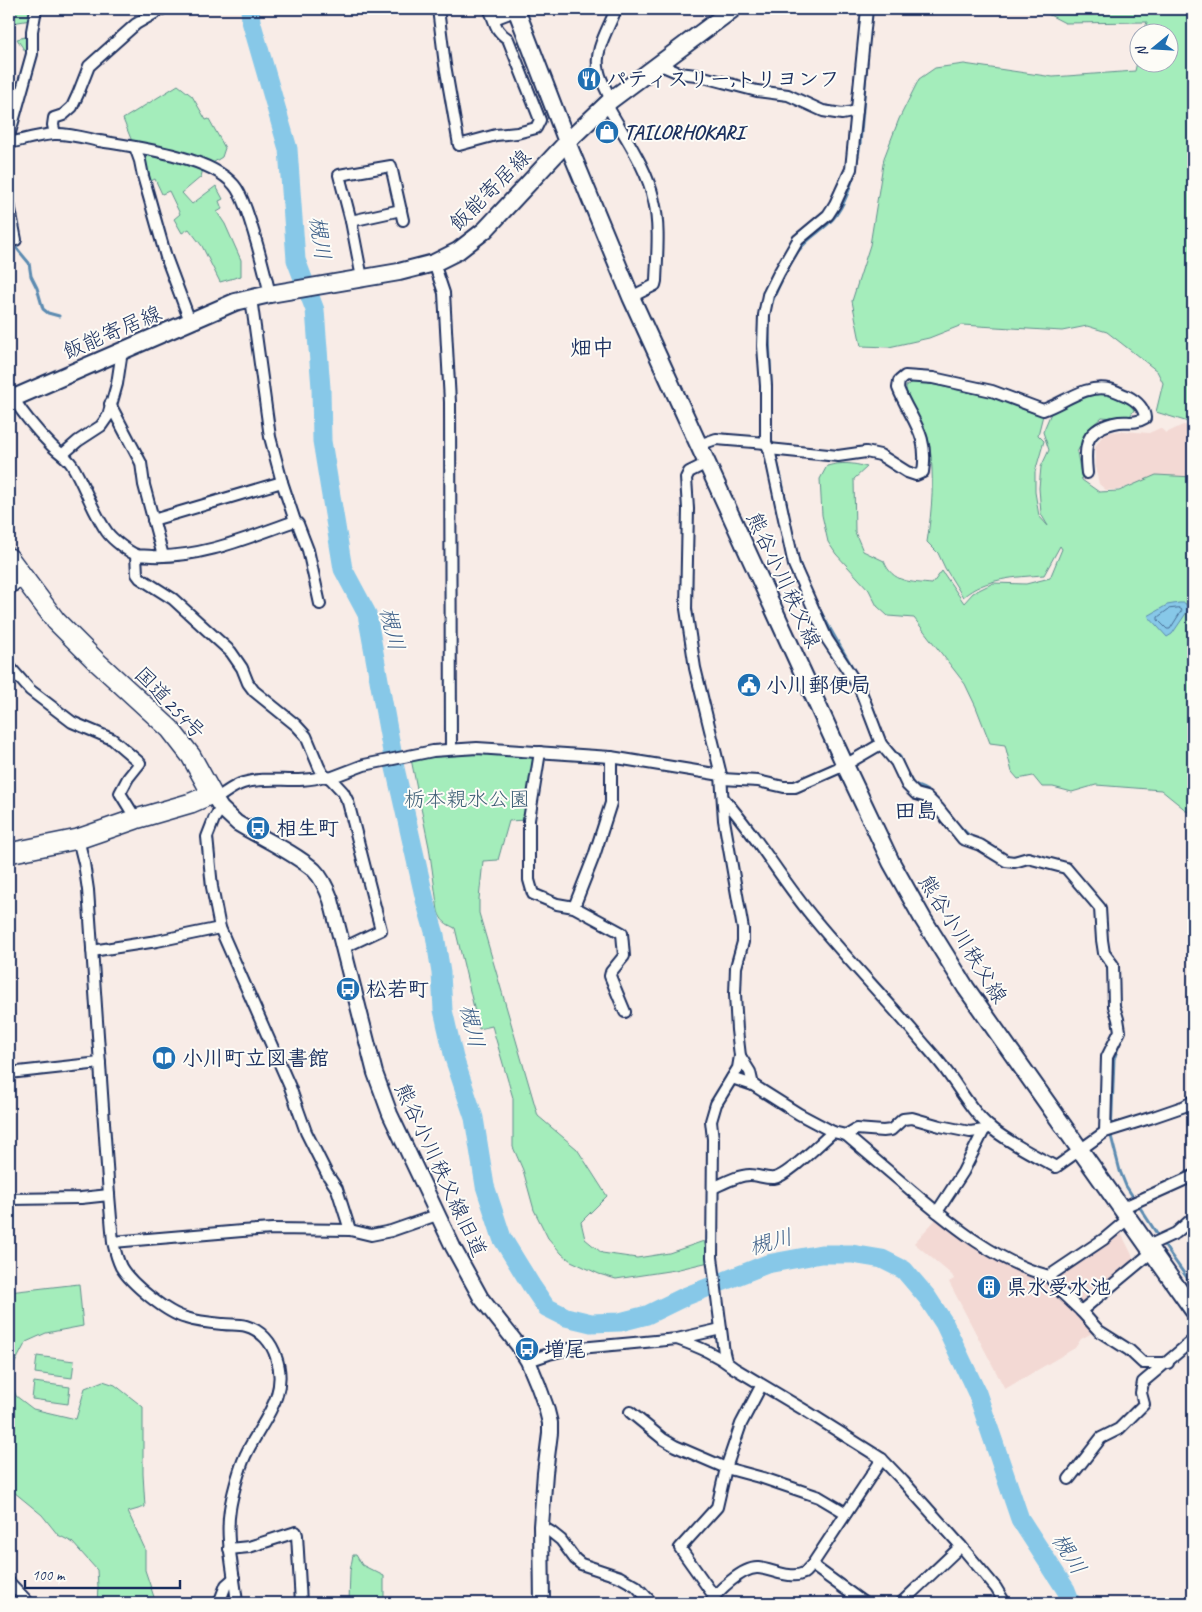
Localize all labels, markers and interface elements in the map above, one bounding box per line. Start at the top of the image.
north arrow [1130,22,1180,72]
text: N [1132,43,1152,59]
restaurant icon: パティスリー,トリヨンフ [576,66,602,92]
place label: パティスリー,トリヨンフ [606,66,840,92]
shop icon: TAILORHOKARI [594,119,620,145]
place label: TAILORHOKARI [624,119,748,145]
street label: 飯能寄居線 [444,144,536,236]
water label: 槻川 [303,214,337,262]
street label: 飯能寄居線 [59,300,165,364]
district label: 畑中 [570,334,614,362]
street label: 熊谷小川秩父線 [741,508,827,652]
water label: 槻川 [373,604,411,654]
street label: 国道254号 [129,661,211,745]
public building icon: 小川郵便局 [736,672,762,698]
place label: 小川郵便局 [766,672,871,698]
park label: 栃本親水公園 [404,786,530,812]
district label: 田島 [894,797,938,825]
bus stop icon: 相生町 [245,815,271,841]
place label: 相生町 [276,815,339,841]
street label: 熊谷小川秩父線 [913,870,1013,1008]
bus stop icon: 松若町 [335,976,361,1002]
place label: 松若町 [366,976,429,1002]
water label: 槻川 [454,1002,490,1050]
library icon: 小川町立図書館 [151,1045,177,1071]
place label: 小川町立図書館 [182,1045,329,1071]
street label: 熊谷小川秩父線旧道 [389,1079,493,1261]
water label: 槻川 [746,1223,796,1261]
building icon: 県水受水池 [976,1274,1002,1300]
place label: 県水受水池 [1006,1274,1111,1300]
bus stop icon: 増尾 [514,1336,540,1362]
place label: 増尾 [544,1336,586,1362]
water label: 槻川 [1045,1528,1093,1580]
scale bar [25,1557,180,1589]
text: 100 m [32,1566,66,1585]

